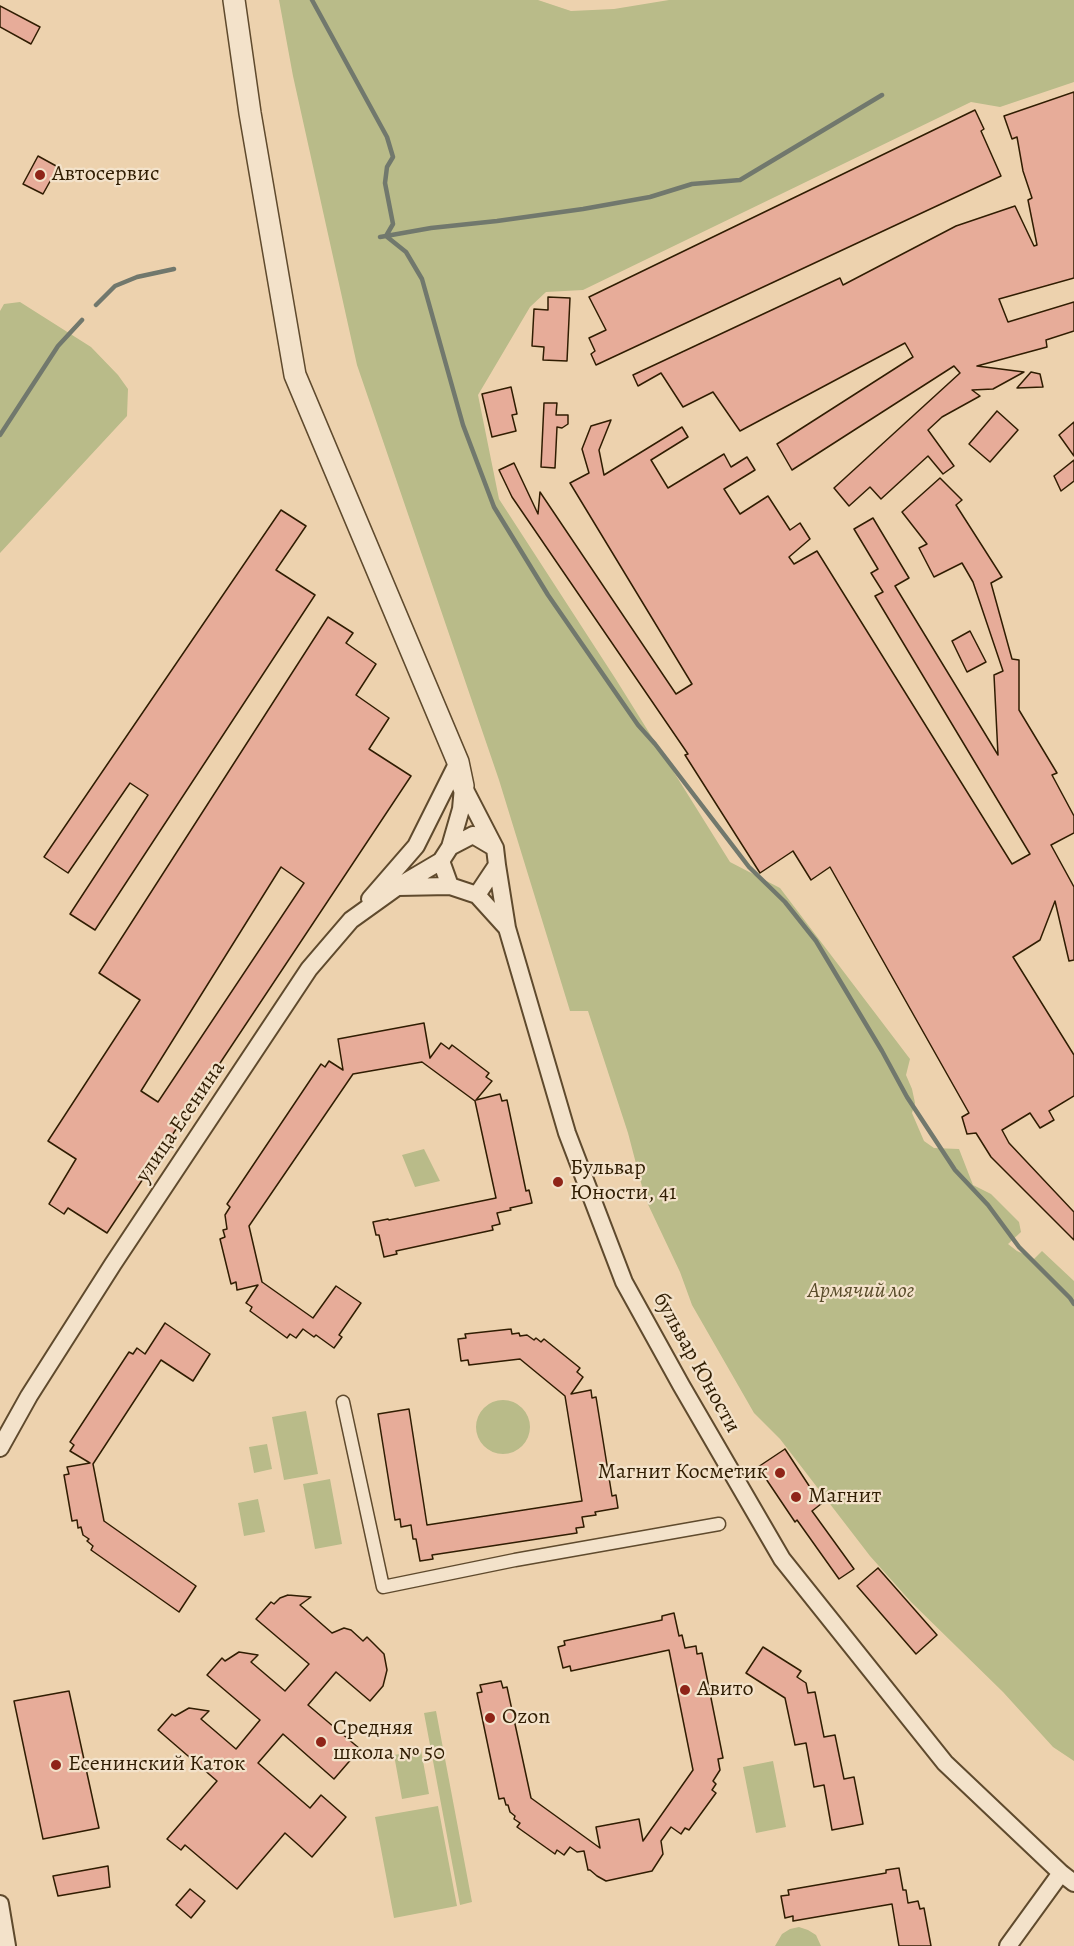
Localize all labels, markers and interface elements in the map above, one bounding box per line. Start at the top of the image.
place label: Автосервис [52,162,159,188]
marker: Автосервис [33,168,47,182]
street label: улица Есенина [131,1056,231,1188]
place label: Бульвар Юности, 41 [570,1156,676,1208]
marker: Бульвар Юности, 41 [551,1175,565,1189]
park label: Армячий лог [808,1279,914,1305]
street label: бульвар Юности [647,1288,745,1438]
place label: Магнит Косметик [598,1460,768,1486]
marker: Магнит Косметик [773,1466,787,1480]
place label: Магнит [808,1484,881,1510]
marker: Магнит [789,1490,803,1504]
place label: Авито [697,1677,754,1703]
marker: Авито [678,1683,692,1697]
place label: Ozon [502,1705,550,1731]
marker: Ozon [483,1711,497,1725]
place label: Средняя школа № 50 [333,1716,445,1768]
marker: Средняя школа № 50 [314,1735,328,1749]
place label: Есенинский Каток [68,1752,246,1778]
marker: Есенинский Каток [49,1758,63,1772]

